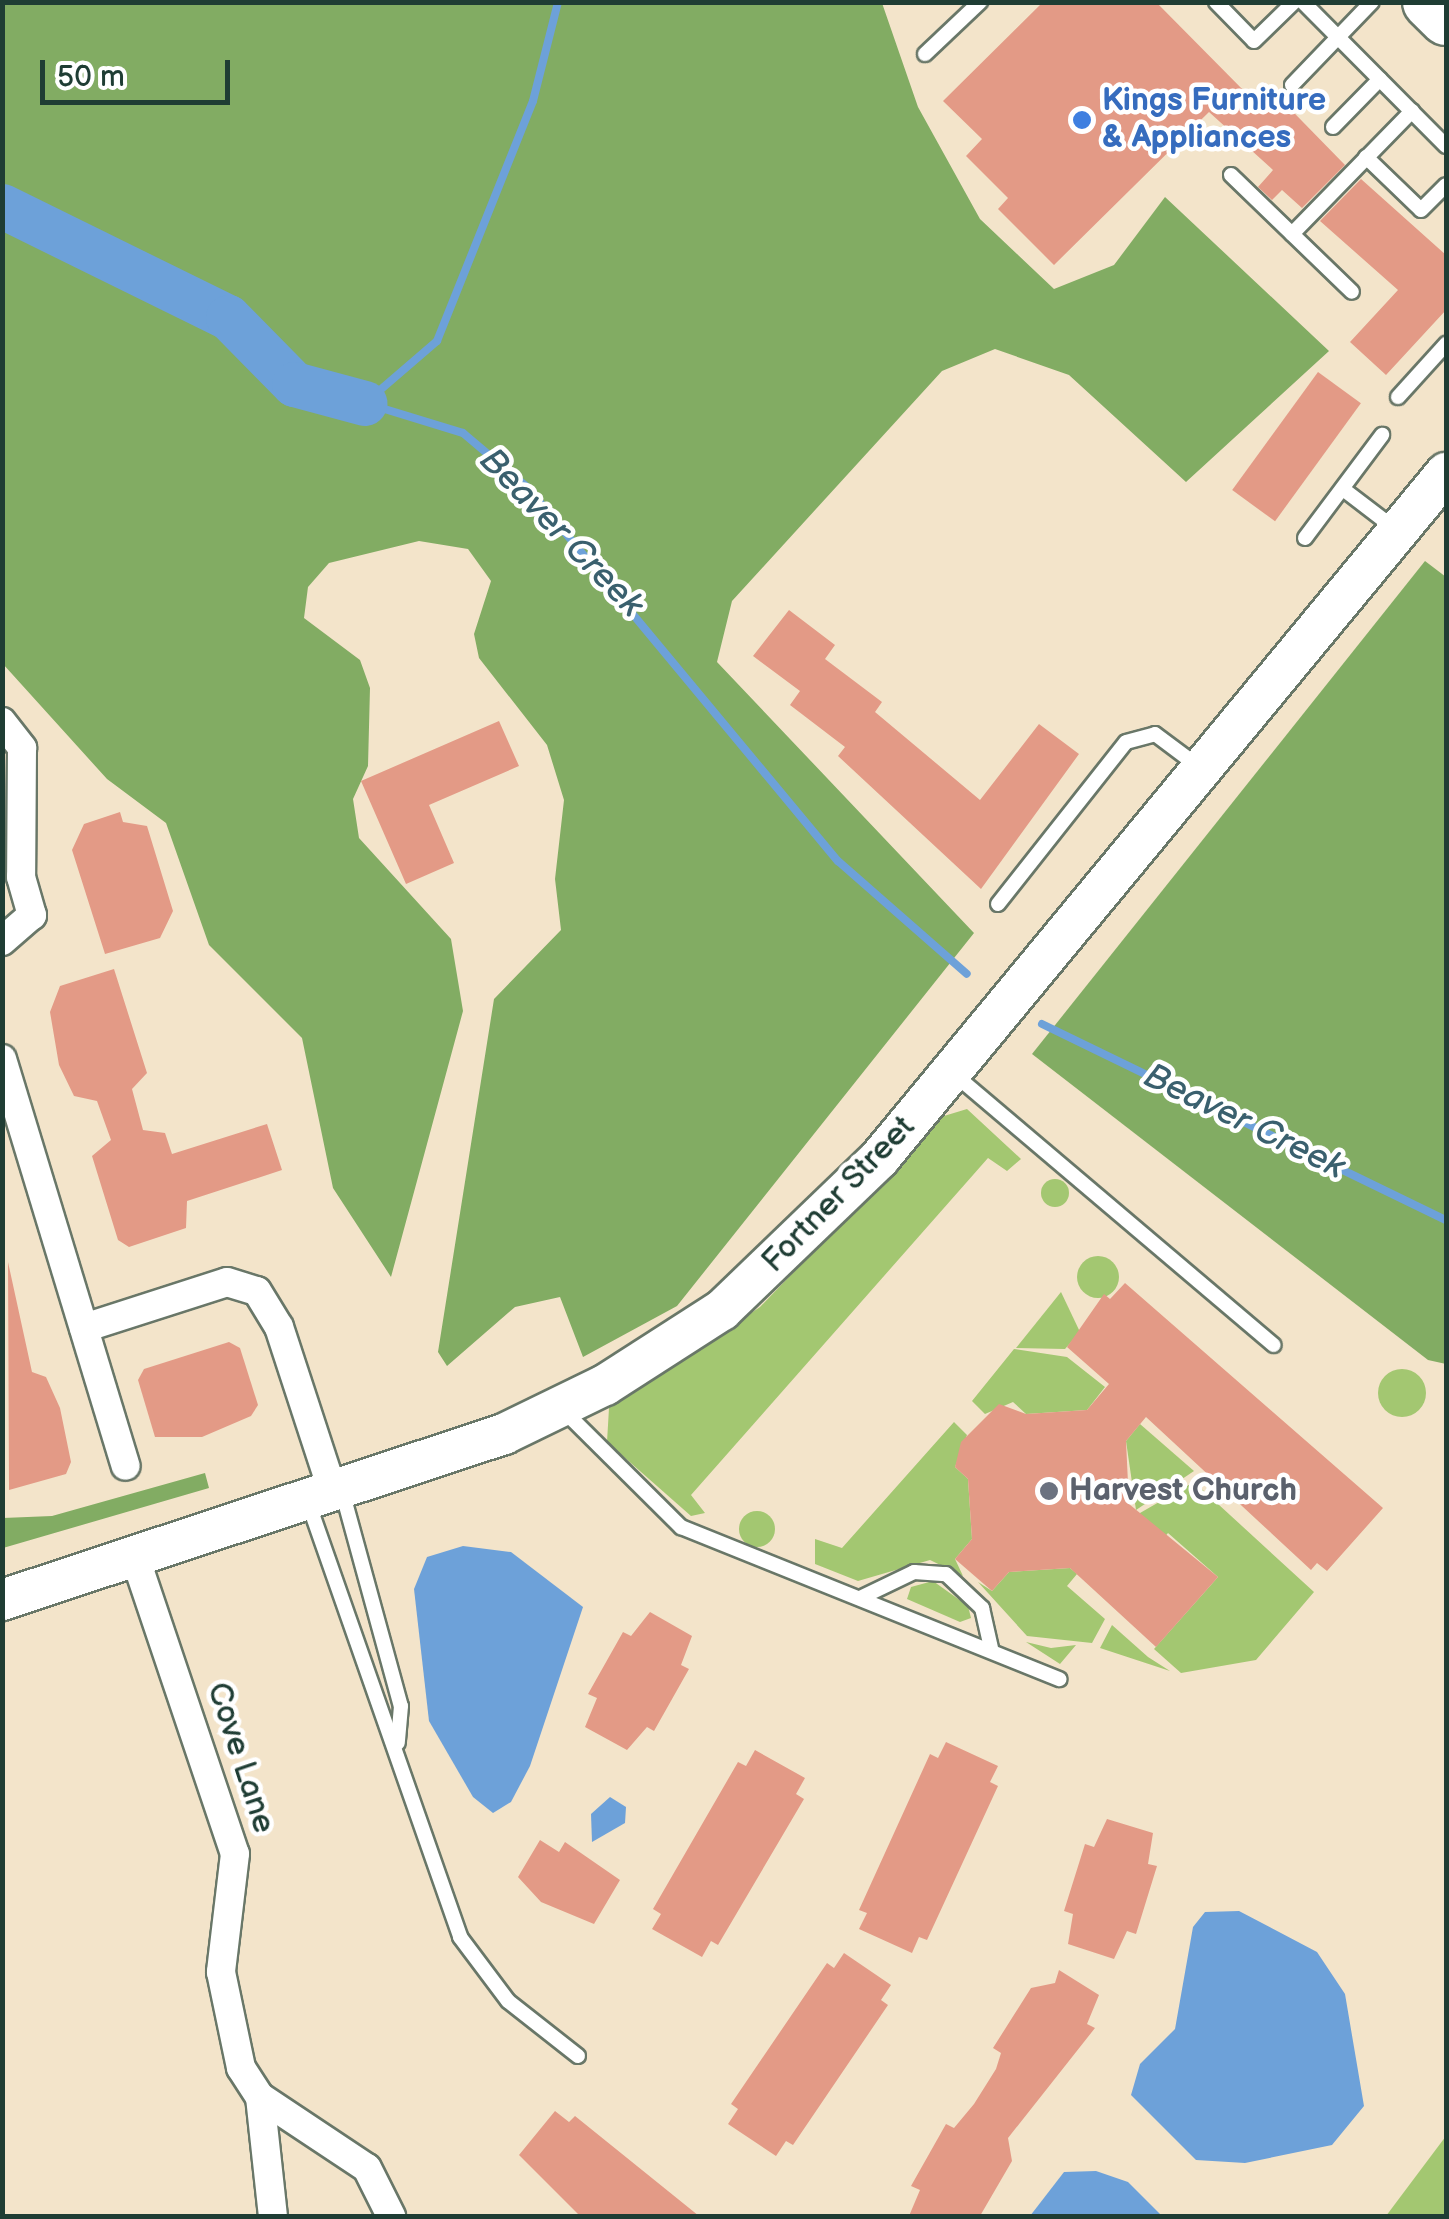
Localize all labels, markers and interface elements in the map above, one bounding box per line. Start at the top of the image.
scale bar [45,40,235,102]
text: 50 m [57,59,125,95]
place label: Kings Furniture & Appliances [1102,83,1326,158]
marker: Kings Furniture & Appliances [1071,109,1093,131]
water label: Beaver Creek [470,440,652,626]
water label: Beaver Creek [1137,1055,1351,1189]
street label: Fortner Street [755,1109,923,1281]
place label: Harvest Church [1069,1472,1297,1510]
marker: Harvest Church [1038,1480,1060,1502]
street label: Cove Lane [198,1678,282,1838]

